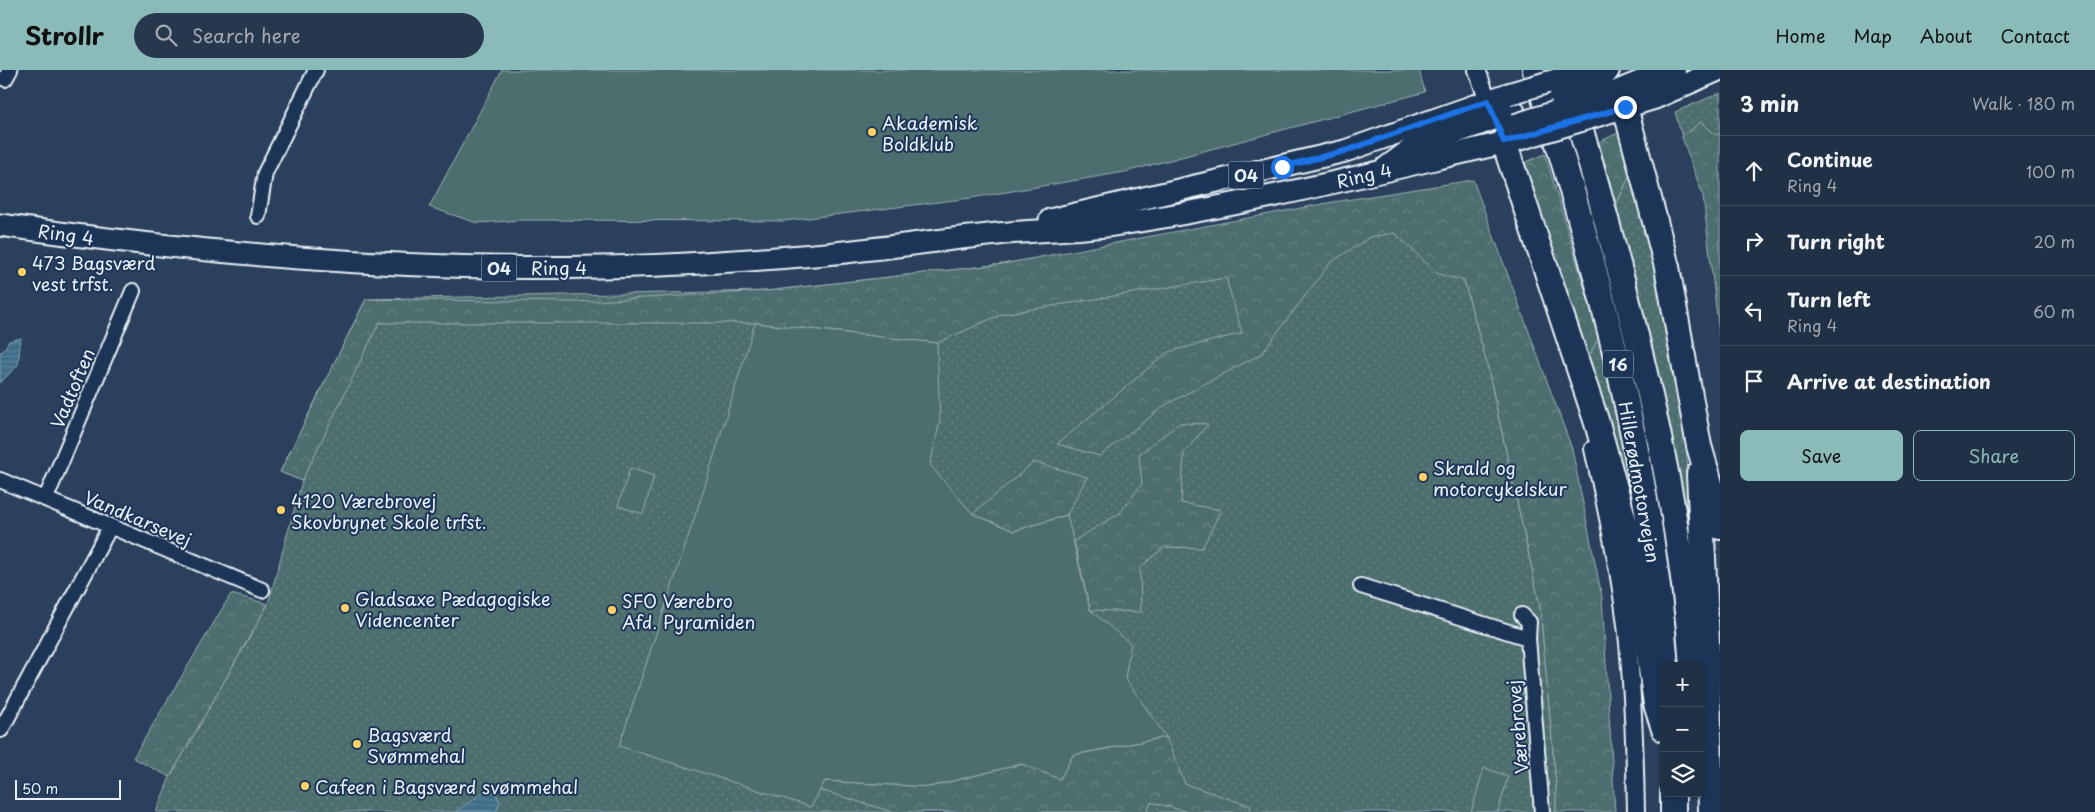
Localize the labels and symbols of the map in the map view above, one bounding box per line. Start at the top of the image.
route end [1614,96,1637,119]
place label: Akademisk Boldklub [882,109,978,157]
marker: Akademisk Boldklub [866,126,878,138]
street label: Ring 4 [1333,155,1395,195]
route start [1271,156,1294,179]
road number: O4 [1228,162,1264,188]
street label: Ring 4 [36,217,96,251]
place label: 473 Bagsværd vest trfst. [32,249,155,297]
road number: O4 [482,254,516,282]
street label: Ring 4 [531,254,587,281]
marker: 473 Bagsværd vest trfst. [16,266,28,278]
street label: Vadtoften [43,344,101,432]
road number: 16 [1603,350,1633,378]
street label: Hillerødmotorvejen [1613,399,1667,565]
place label: Skrald og motorcykelskur [1433,454,1567,502]
marker: Skrald og motorcykelskur [1417,471,1429,483]
street label: Vandkarsevej [80,483,196,553]
place label: 4120 Værebrovej Skovbrynet Skole trfst. [291,487,487,535]
marker: 4120 Værebrovej Skovbrynet Skole trfst. [275,504,287,516]
place label: Gladsaxe Pædagogiske Videncenter [355,585,550,633]
place label: SFO Værebro Afd. Pyramiden [622,587,755,635]
marker: Gladsaxe Pædagogiske Videncenter [339,602,351,614]
marker: SFO Værebro Afd. Pyramiden [606,604,618,616]
street label: Værebrovej [1499,679,1535,775]
place label: Bagsværd Svømmehal [367,721,466,769]
marker: Bagsværd Svømmehal [351,738,363,750]
place label: Cafeen i Bagsværd svømmehal [315,773,578,800]
scale bar [15,777,121,800]
marker: Cafeen i Bagsværd svømmehal [299,780,311,792]

